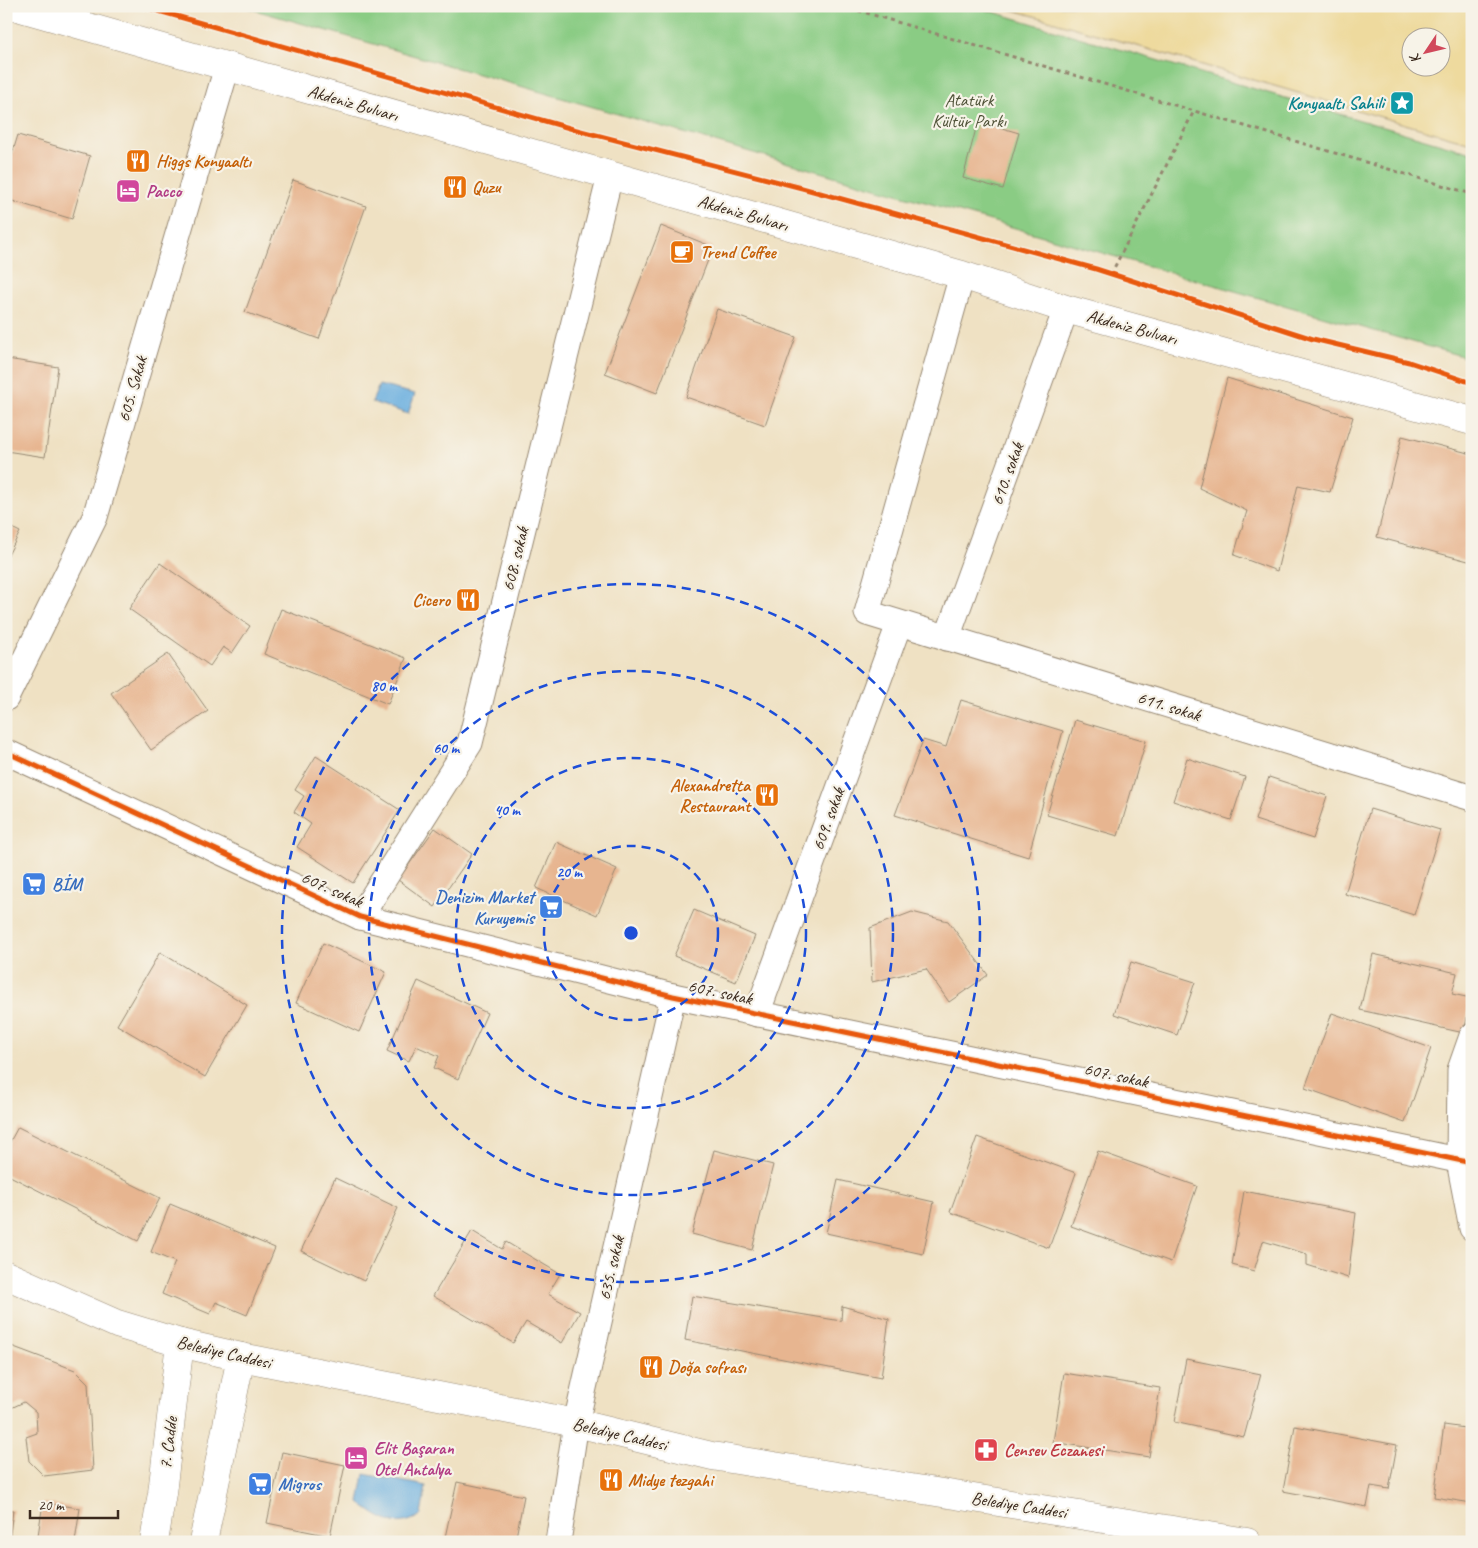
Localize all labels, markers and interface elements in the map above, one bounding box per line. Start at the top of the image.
north arrow [1400,28,1450,78]
text: K [1405,49,1425,67]
street label: Akdeniz Bulvarı [305,80,401,127]
park label: Atatürk Kültür Parkı [932,89,1007,132]
place icon: Konyaaltı Sahili [1389,90,1415,116]
place label: Konyaaltı Sahili [1288,92,1386,114]
restaurant icon: Higgs Konyaaltı [125,148,151,174]
place label: Higgs Konyaaltı [156,150,253,172]
restaurant icon: Quzu [442,174,468,200]
place label: Quzu [472,176,503,198]
hotel icon: Pacco [115,178,141,204]
place label: Pacco [146,180,183,202]
street label: Akdeniz Bulvarı [695,190,791,237]
cafe icon: Trend Coffee [669,239,695,265]
place label: Trend Coffee [700,241,778,263]
street label: Akdeniz Bulvarı [1084,304,1180,350]
street label: 605. Sokak [112,352,152,424]
street label: 610. sokak [986,438,1029,508]
street label: 608. sokak [496,523,534,593]
restaurant icon: Cicero [455,587,481,613]
place label: Cicero [412,589,451,611]
text: 80 m [371,677,398,696]
street label: 611. sokak [1135,686,1205,726]
text: 60 m [433,739,460,758]
place label: Alexandretta Restaurant [670,774,752,817]
restaurant icon: Alexandretta Restaurant [754,782,780,808]
street label: 609. sokak [807,783,850,853]
text: 40 m [494,801,521,820]
text: 20 m [556,863,583,882]
street label: 607. sokak [298,866,367,913]
supermarket icon: BİM [21,871,47,897]
place label: BİM [52,873,85,895]
place label: Denizim Market Kuruyemis [435,886,537,929]
supermarket icon: Denizim Market Kuruyemis [538,894,564,920]
centre of rings [622,924,640,942]
street label: 607. sokak [686,974,756,1010]
street label: 607. sokak [1082,1057,1152,1093]
street label: 635. sokak [593,1232,629,1302]
street label: Belediye Caddesi [175,1330,276,1374]
restaurant icon: Doğa sofrası [638,1354,664,1380]
place label: Doğa sofrası [668,1356,748,1378]
street label: Belediye Caddesi [571,1412,672,1456]
street label: 7. Cadde [154,1415,182,1470]
place label: Elit Başaran Otel Antalya [374,1437,454,1480]
pharmacy icon: Censev Eczanesi [973,1437,999,1463]
place label: Censev Eczanesi [1004,1439,1105,1461]
hotel icon: Elit Başaran Otel Antalya [343,1445,369,1471]
restaurant icon: Midye tezgahi [598,1467,624,1493]
place label: Midye tezgahi [628,1469,715,1491]
supermarket icon: Migros [247,1471,273,1497]
place label: Migros [278,1473,322,1495]
street label: Belediye Caddesi [970,1487,1071,1524]
scale bar [30,1488,118,1520]
text: 20 m [38,1496,65,1515]

